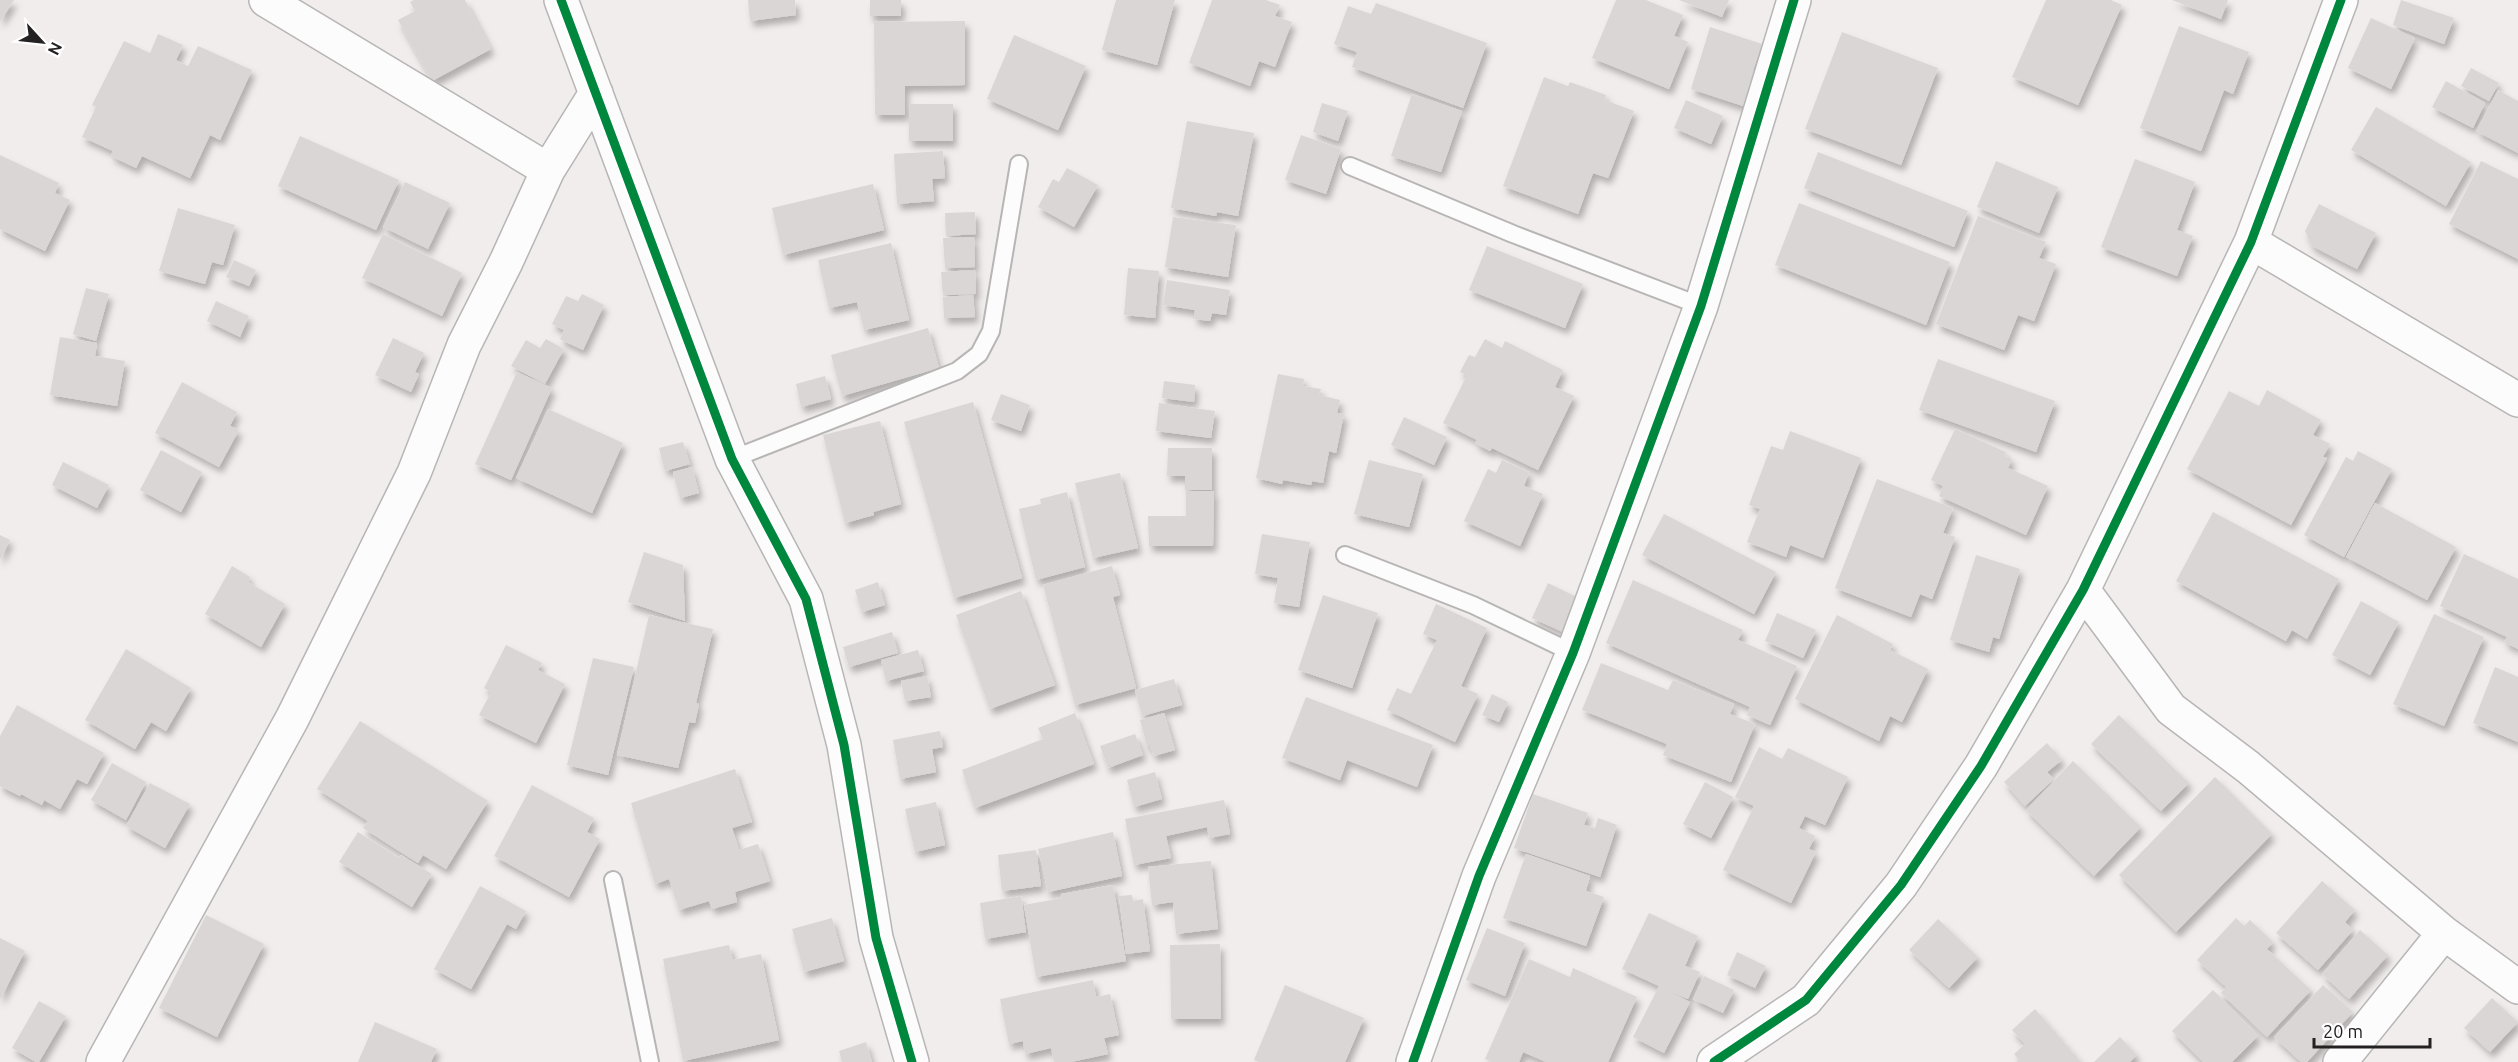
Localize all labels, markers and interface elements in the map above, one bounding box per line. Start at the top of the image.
north arrow [12,12,72,72]
text: N [45,39,66,58]
scale bar [2314,1011,2430,1049]
text: 20 m [2323,1021,2363,1041]

